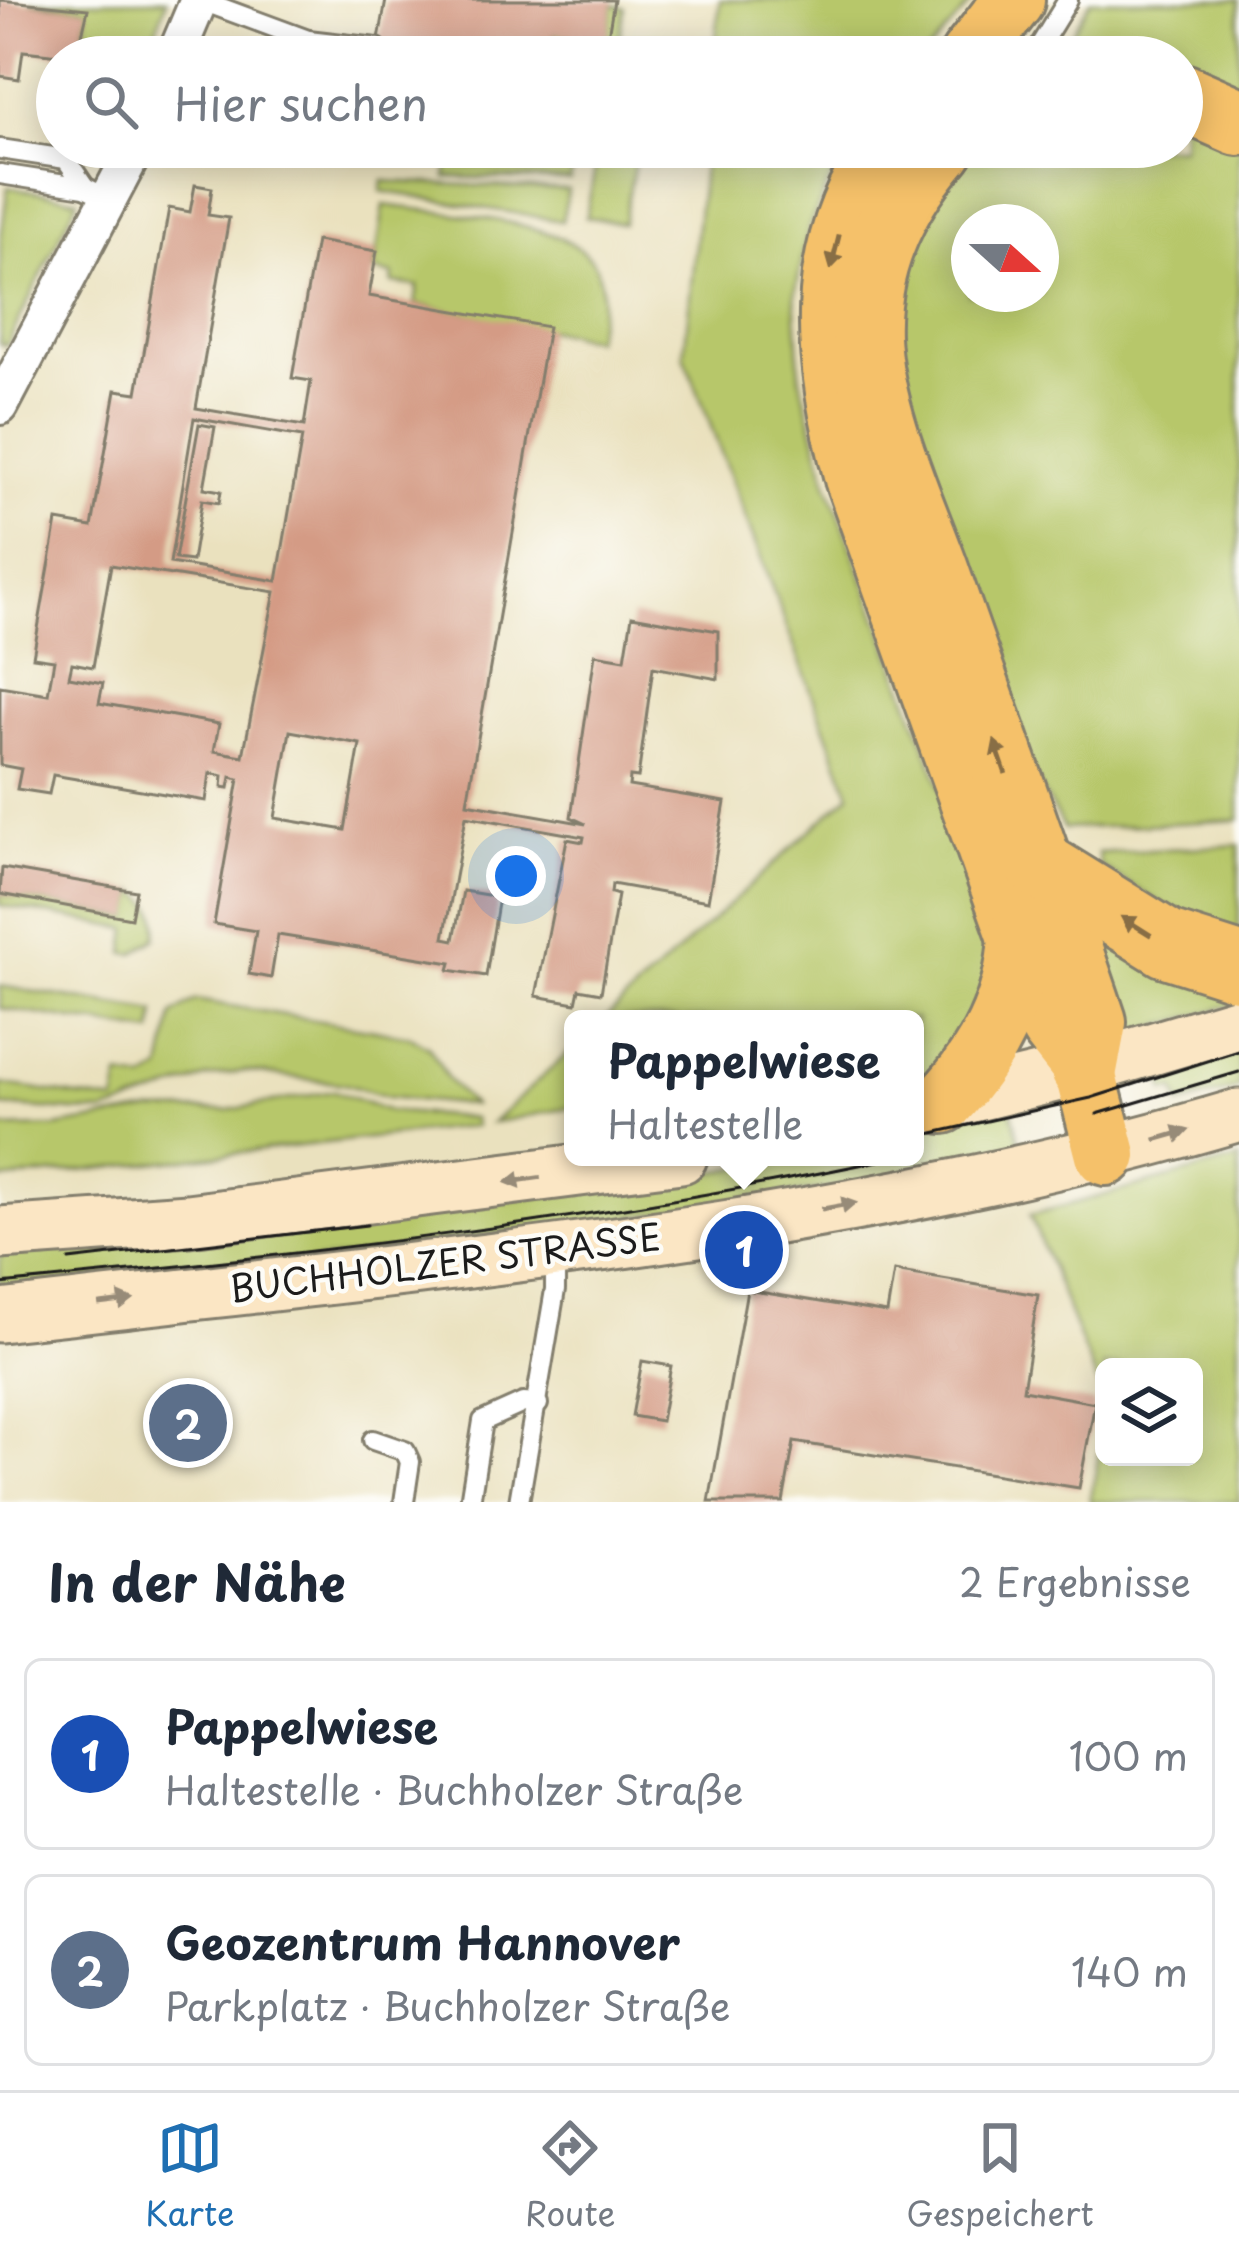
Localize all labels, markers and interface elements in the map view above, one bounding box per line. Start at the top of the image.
search box [36,36,1203,168]
text: Hier suchen [174,68,428,136]
icon: search [78,69,144,135]
north arrow [951,204,1059,312]
one-way arrow [825,234,844,271]
one-way arrow [990,738,1008,774]
your location [486,846,546,906]
one-way arrow [1119,916,1153,937]
popup [564,1010,924,1166]
text: Pappelwiese [607,1025,881,1093]
text: Haltestelle [607,1093,803,1152]
one-way arrow [1155,1125,1191,1143]
one-way arrow [504,1171,541,1190]
one-way arrow [821,1196,859,1214]
pin: 1 [705,1205,783,1295]
street label: BUCHHOLZER STRASSE [226,1208,664,1314]
one-way arrow [98,1293,135,1312]
map controls [1095,1358,1203,1466]
button: layers [1095,1358,1203,1466]
pin: 2 [149,1378,227,1468]
text: In der Nähe [48,1542,345,1619]
text: 2 Ergebnisse [959,1551,1191,1610]
text: Pappelwiese [165,1691,438,1759]
text: 1 [81,1725,99,1784]
text: 100 m [1069,1725,1188,1784]
text: Haltestelle · Buchholzer Straße [165,1759,743,1818]
text: Geozentrum Hannover [165,1907,680,1975]
text: 2 [76,1941,104,2000]
text: 140 m [1071,1941,1188,2000]
text: Parkplatz · Buchholzer Straße [165,1975,731,2034]
tab: Karte [145,2115,235,2237]
tab: Route [525,2115,616,2237]
tab: Gespeichert [906,2115,1094,2237]

